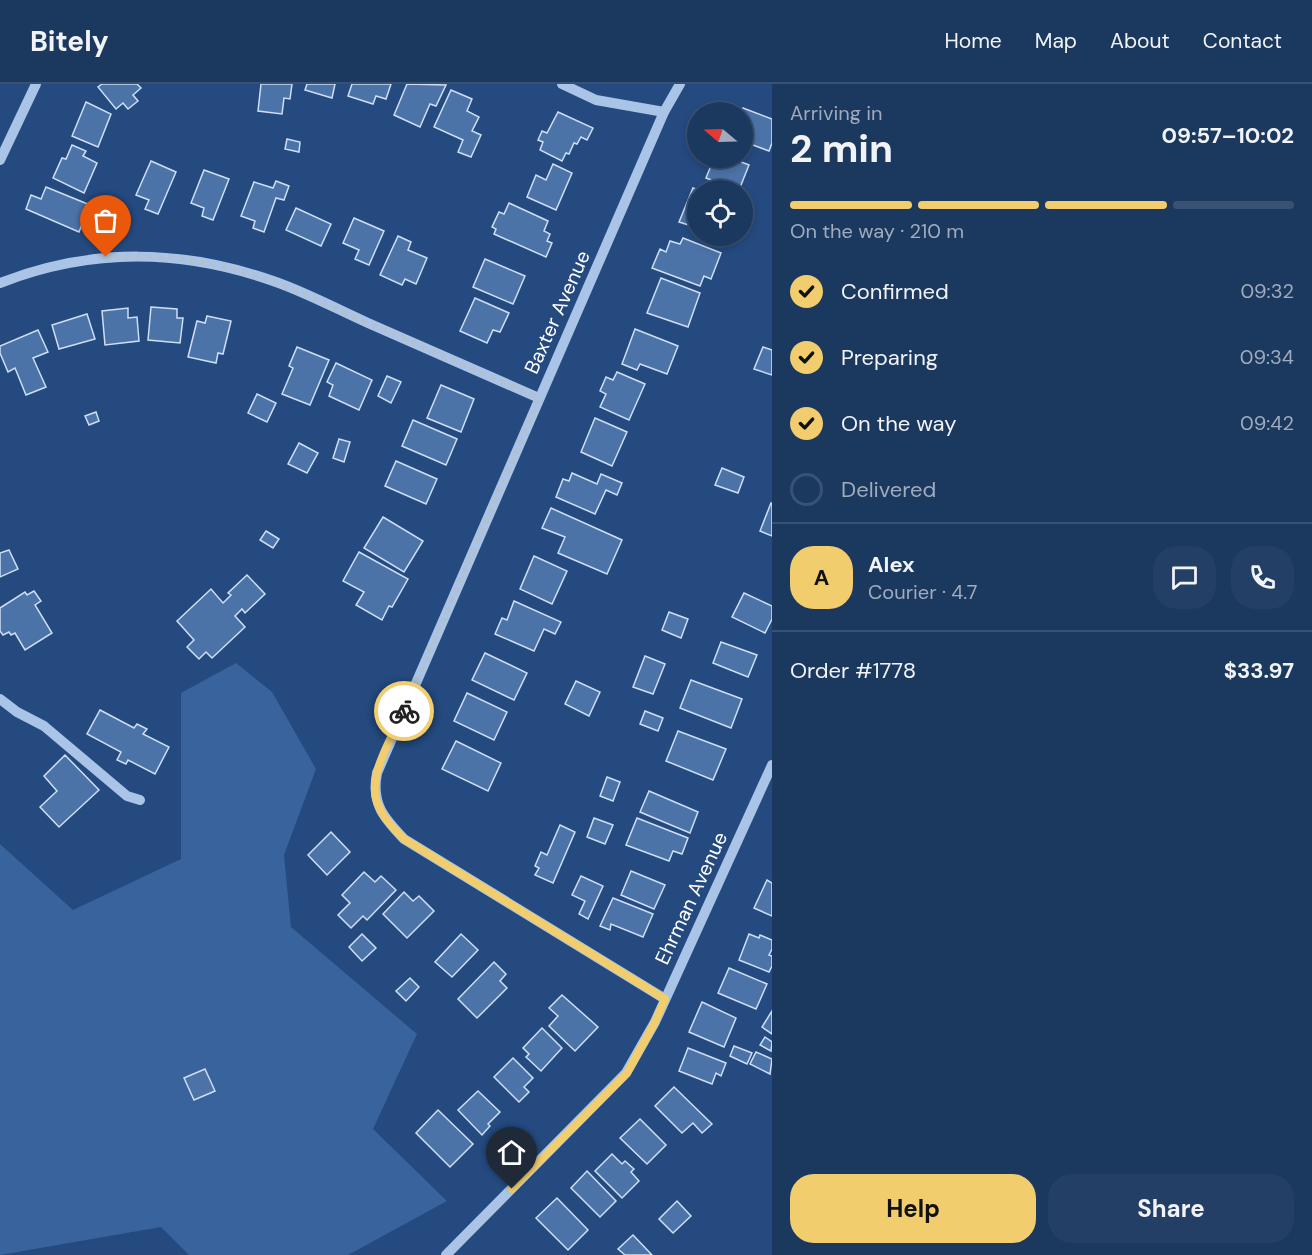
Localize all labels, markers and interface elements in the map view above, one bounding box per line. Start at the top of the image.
text: Bitely [30,23,109,60]
text: Home [944,27,1002,55]
text: Map [1035,27,1077,55]
text: About [1110,27,1170,55]
text: Contact [1203,27,1282,55]
text: Arriving in [790,100,882,126]
north arrow [687,102,753,168]
map controls [687,102,753,246]
text: 09:57–10:02 [1161,121,1294,150]
text: 2 min [790,123,893,174]
button: locate [687,180,753,246]
pin [80,195,131,257]
icon: bag [89,204,122,237]
text: On the way · 210 m [790,218,964,244]
street label: Baxter Avenue [518,246,596,378]
icon: check [790,275,823,308]
text: Confirmed [841,277,949,306]
text: 09:32 [1240,278,1294,304]
icon: check [790,341,823,374]
text: Preparing [841,343,938,372]
text: 09:34 [1240,344,1294,370]
icon: check [790,407,823,440]
text: On the way [841,409,956,438]
text: 09:42 [1240,410,1294,436]
text: Delivered [841,475,936,504]
button: chat [1153,546,1216,609]
button: phone [1231,546,1294,609]
text: Alex [868,550,915,579]
text: A [814,563,829,592]
text: Courier · 4.7 [868,579,977,605]
text: Order #1778 [790,656,916,685]
text: $33.97 [1224,656,1294,685]
courier [374,681,434,741]
icon: bike [388,695,421,728]
street label: Ehrman Avenue [649,827,733,969]
pin [486,1127,537,1189]
icon: home [495,1136,528,1169]
button: Help [790,1174,1036,1243]
button: Share [1048,1174,1294,1243]

